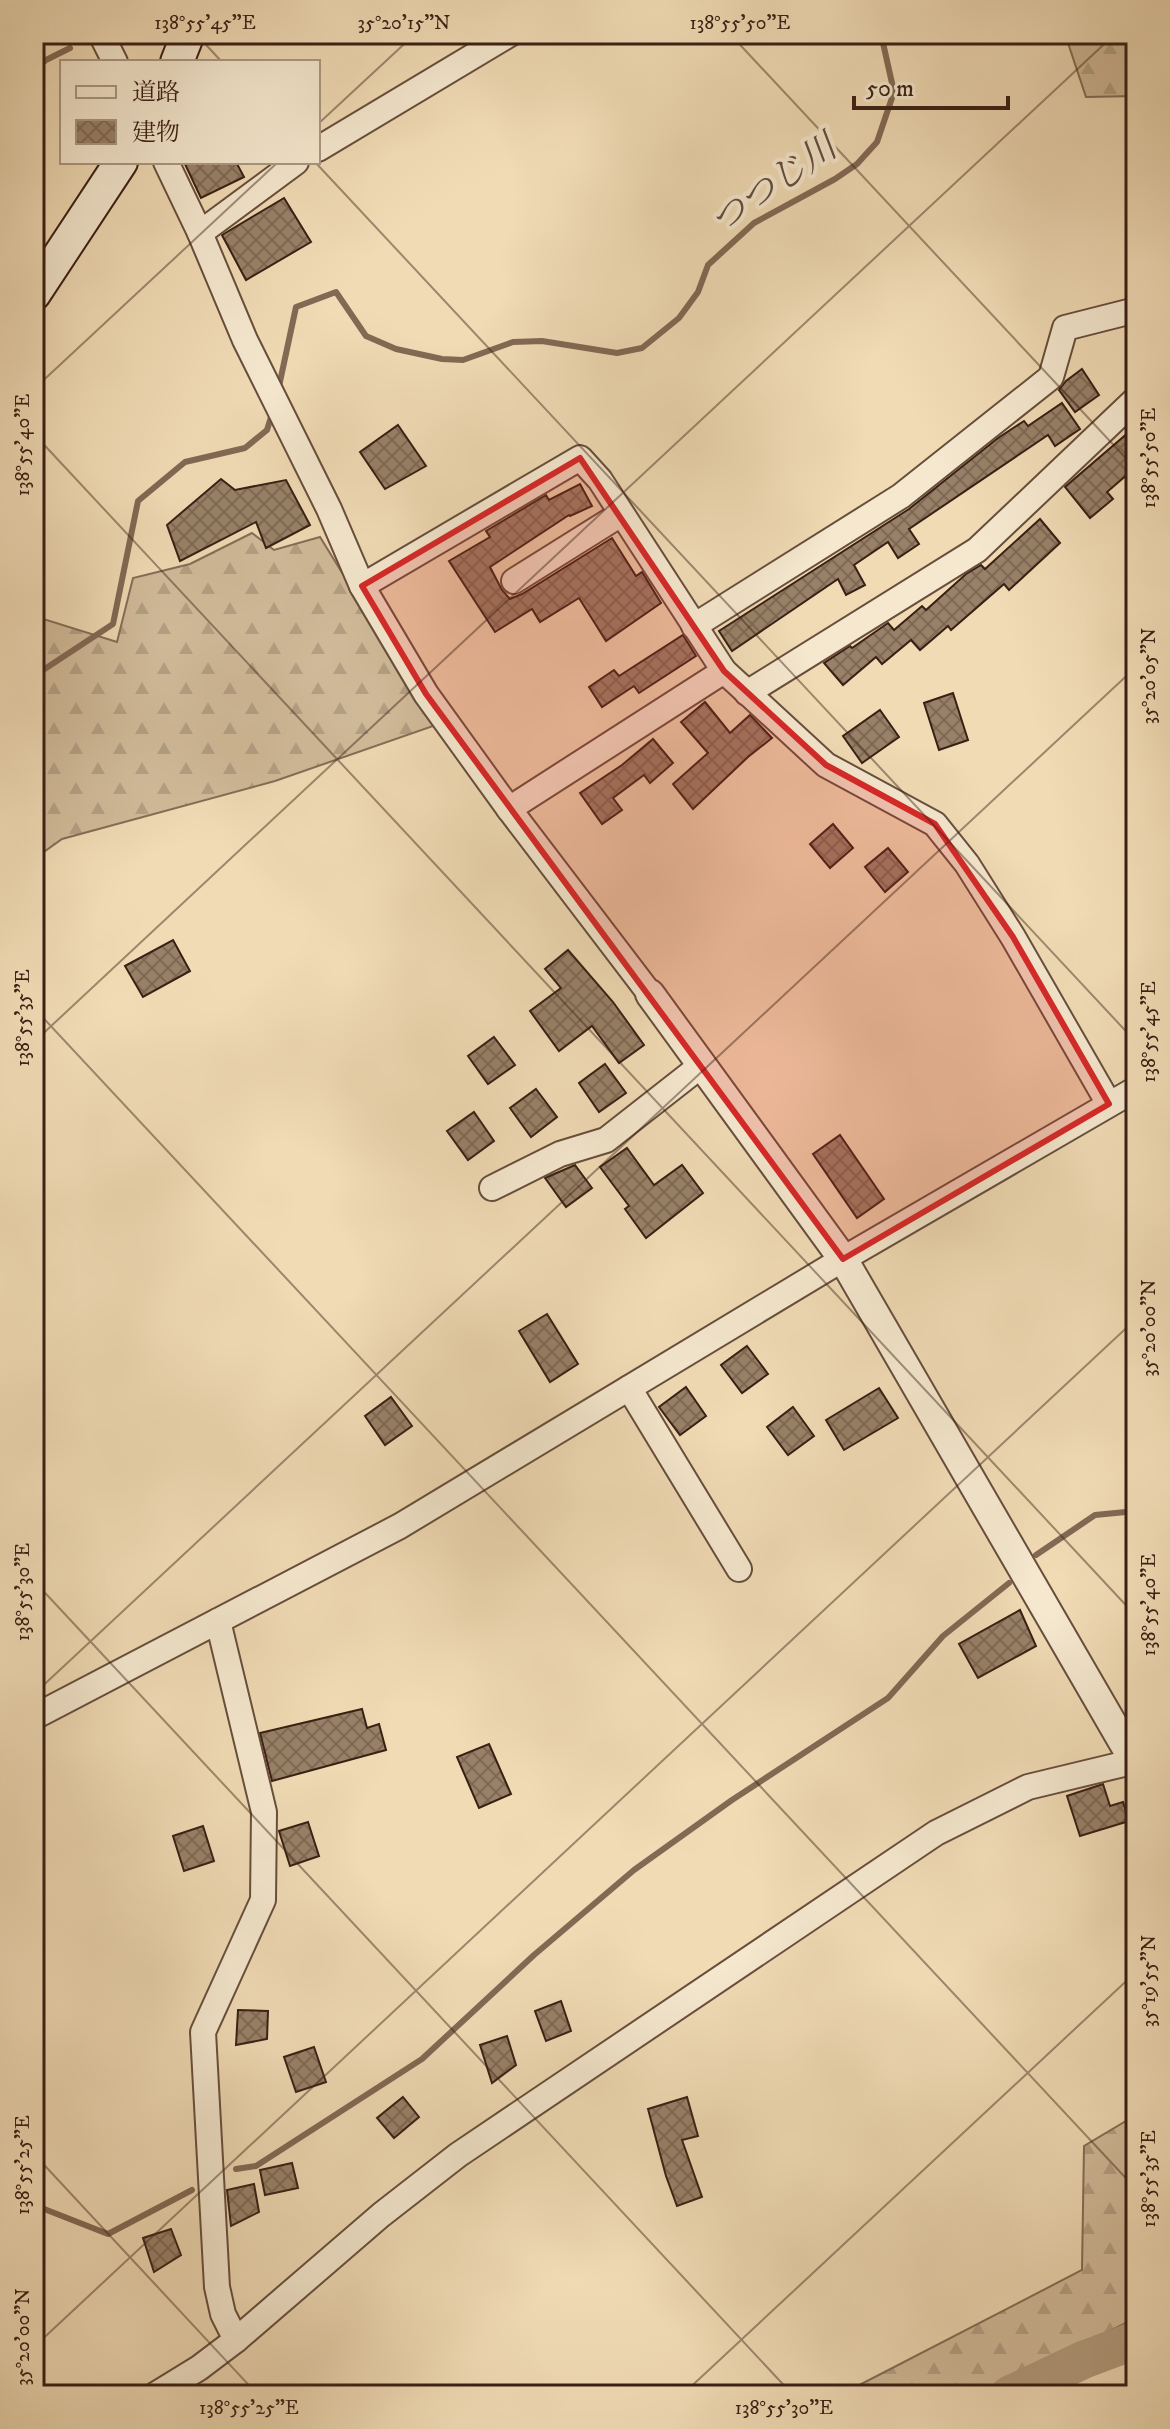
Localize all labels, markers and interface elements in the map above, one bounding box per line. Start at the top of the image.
text: 138°55'45"E [154,11,256,36]
text: 35°20'15"N [357,11,451,36]
text: 138°55'50"E [689,11,791,36]
legend [60,60,320,164]
scale bar [854,60,1008,110]
text: 50 m [866,74,914,104]
text: 道路 [132,78,180,108]
text: 建物 [132,118,180,148]
water label: つつじ川 [702,123,849,245]
text: 138°55'40"E [11,394,36,496]
text: 138°55'50"E [1137,407,1162,509]
text: 35°20'05"N [1137,628,1162,724]
text: 138°55'35"E [11,969,36,1067]
text: 138°55'45"E [1137,981,1162,1083]
text: 35°20'00"N [1137,1279,1162,1377]
text: 138°55'30"E [11,1543,36,1641]
text: 138°55'40"E [1137,1554,1162,1656]
text: 35°19'55"N [1137,1935,1162,2027]
text: 138°55'25"E [11,2115,36,2215]
text: 138°55'35"E [1137,2130,1162,2228]
text: 35°20'00"N [11,2288,36,2386]
text: 138°55'25"E [199,2396,299,2421]
text: 138°55'30"E [735,2396,833,2421]

